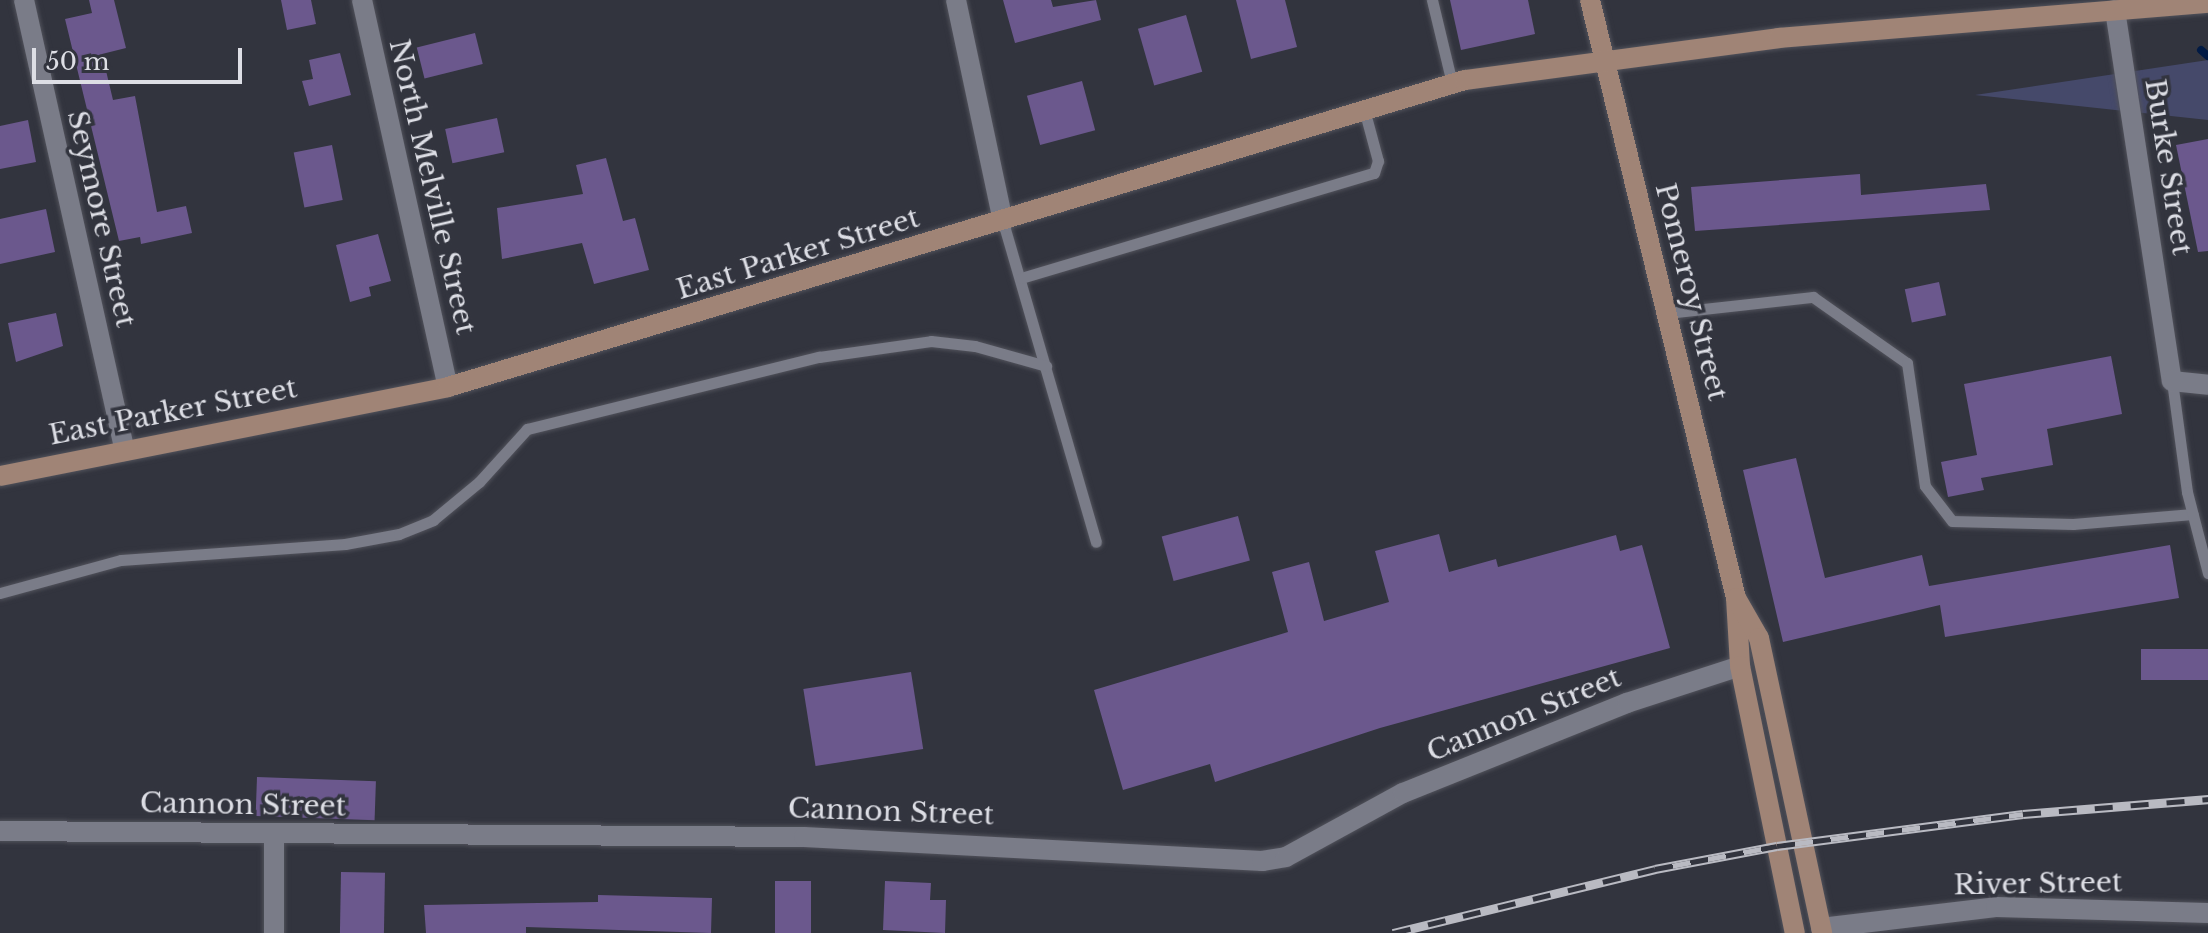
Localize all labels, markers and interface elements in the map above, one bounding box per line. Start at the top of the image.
scale bar [36,32,246,82]
street label: North Melville Street [382,36,482,338]
text: 50 m [46,47,109,76]
street label: Burke Street [2137,76,2199,258]
street label: Seymore Street [60,107,142,331]
street label: Pomeroy Street [1648,179,1734,405]
street label: East Parker Street [672,201,924,307]
street label: East Parker Street [46,371,300,453]
street label: Cannon Street [1422,661,1626,769]
street label: Cannon Street [140,786,346,824]
street label: Cannon Street [787,792,995,832]
street label: River Street [1953,866,2123,902]

